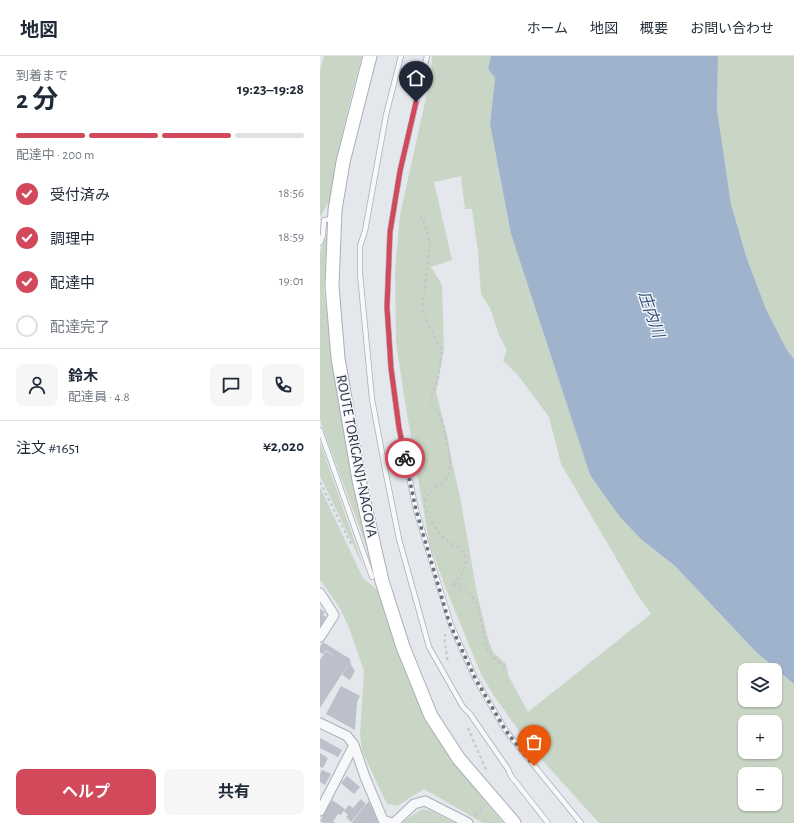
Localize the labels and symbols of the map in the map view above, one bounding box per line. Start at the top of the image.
pin [399,61,433,102]
water label: 庄内川 [636,289,668,342]
street label: ROUTE TORIGANJI-NAGOYA [333,373,380,539]
courier [385,438,425,478]
pin [517,725,551,766]

